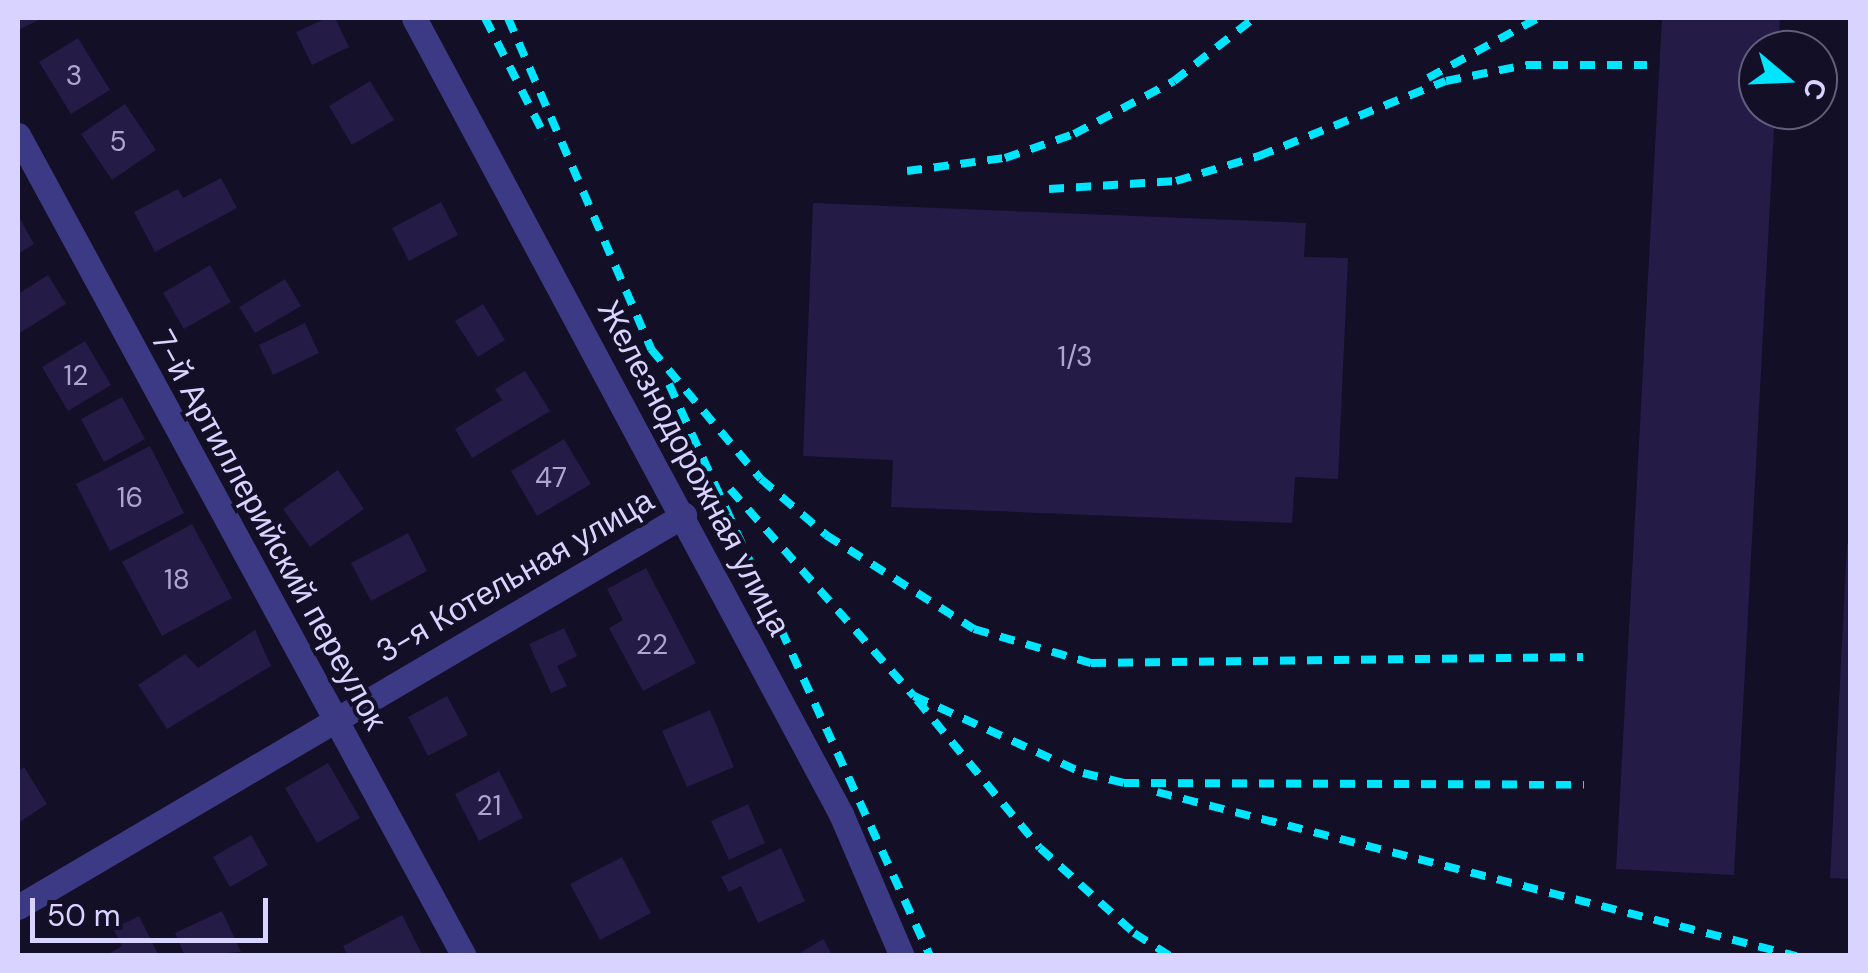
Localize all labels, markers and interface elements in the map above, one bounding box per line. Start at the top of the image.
north arrow [1738,30,1838,130]
house number: 3 [66,59,82,93]
text: С [1794,74,1836,105]
house number: 5 [109,125,127,159]
street label: Железнодорожная улица [589,294,799,642]
street label: 7-й Артиллерийский переулок [143,324,395,736]
house number: 1/3 [1057,340,1093,374]
house number: 12 [64,359,88,393]
house number: 47 [535,461,567,495]
house number: 16 [117,481,143,515]
street label: 3-я Котельная улица [370,481,660,671]
house number: 18 [164,563,190,597]
house number: 22 [636,628,668,662]
house number: 21 [477,789,501,823]
scale bar [35,878,272,940]
text: 50 m [47,896,121,935]

